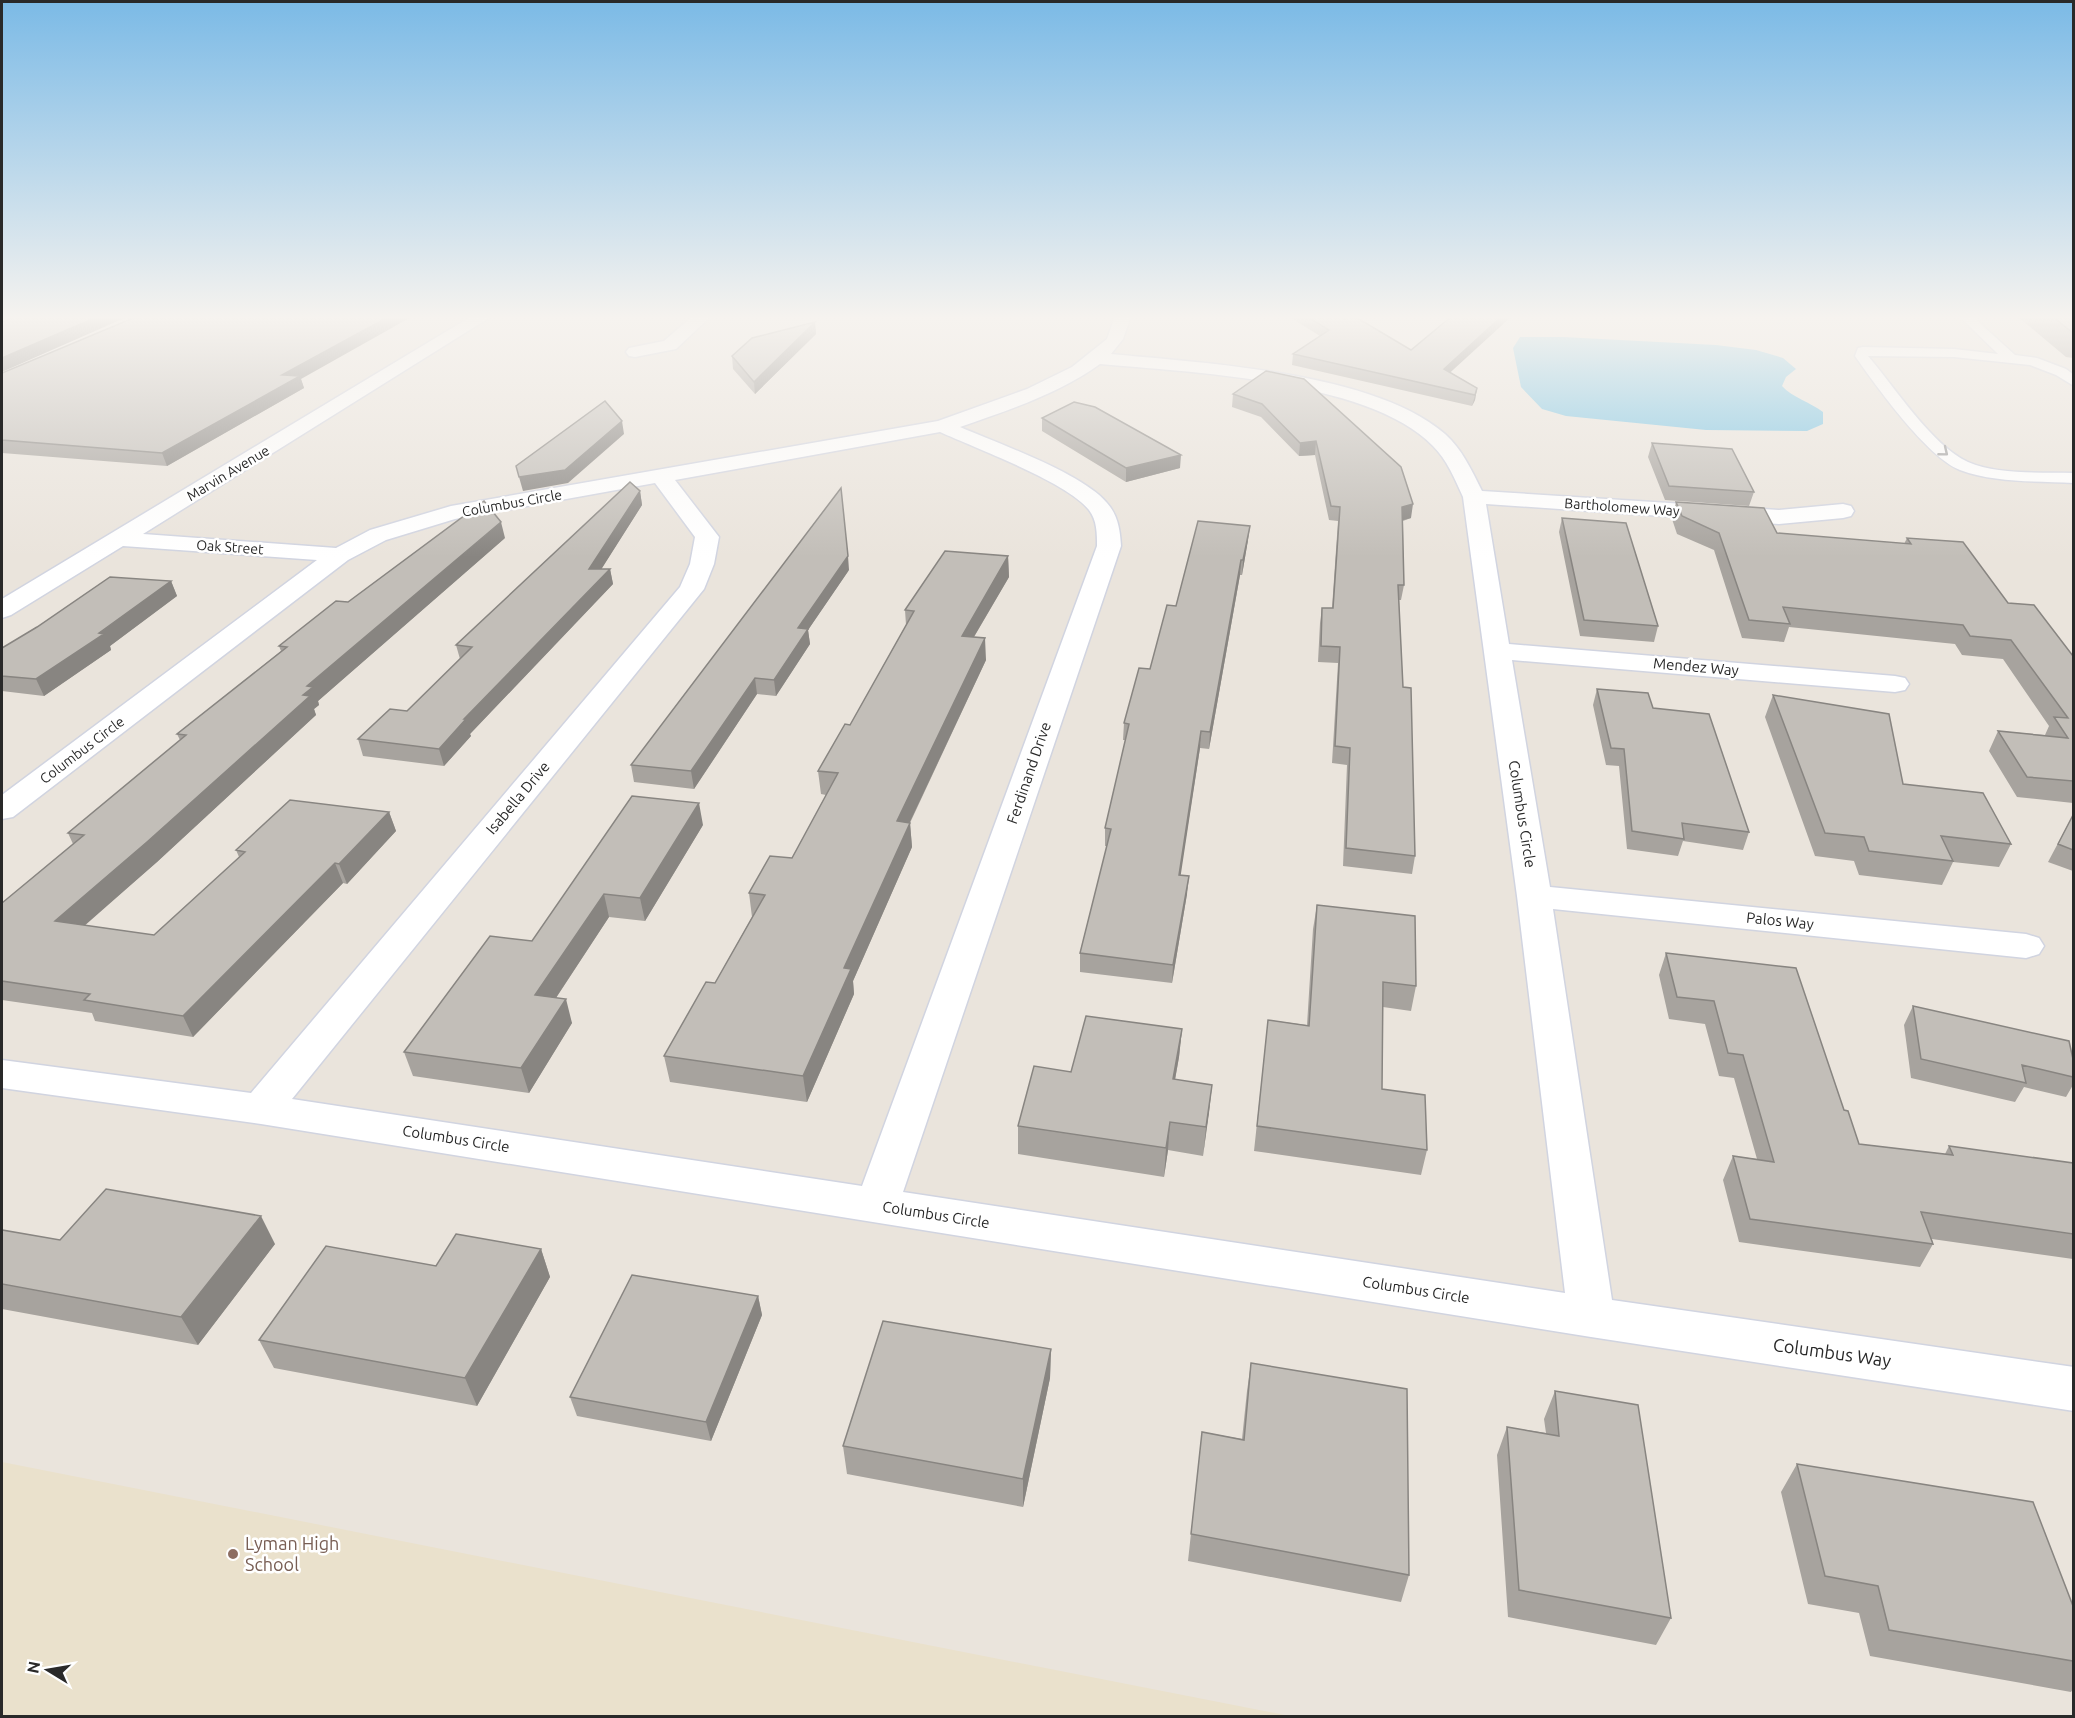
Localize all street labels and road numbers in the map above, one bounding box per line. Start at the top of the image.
street label: Marvin Avenue [184,442,272,504]
street label: Columbus Circle [461,486,563,520]
street label: Bartholomew Way [1564,495,1680,519]
street label: Oak Street [196,537,265,557]
street label: Mendez Way [1653,654,1740,679]
street label: Columbus Circle [37,713,127,787]
street label: Ferdinand Drive [1003,720,1054,826]
street label: Isabella Drive [482,758,553,837]
street label: Columbus Circle [1506,759,1539,869]
street label: Palos Way [1745,909,1815,932]
street label: Columbus Circle [401,1122,511,1155]
street label: Columbus Circle [881,1198,991,1231]
street label: Columbus Circle [1361,1273,1471,1306]
street label: Columbus Way [1772,1334,1893,1370]

